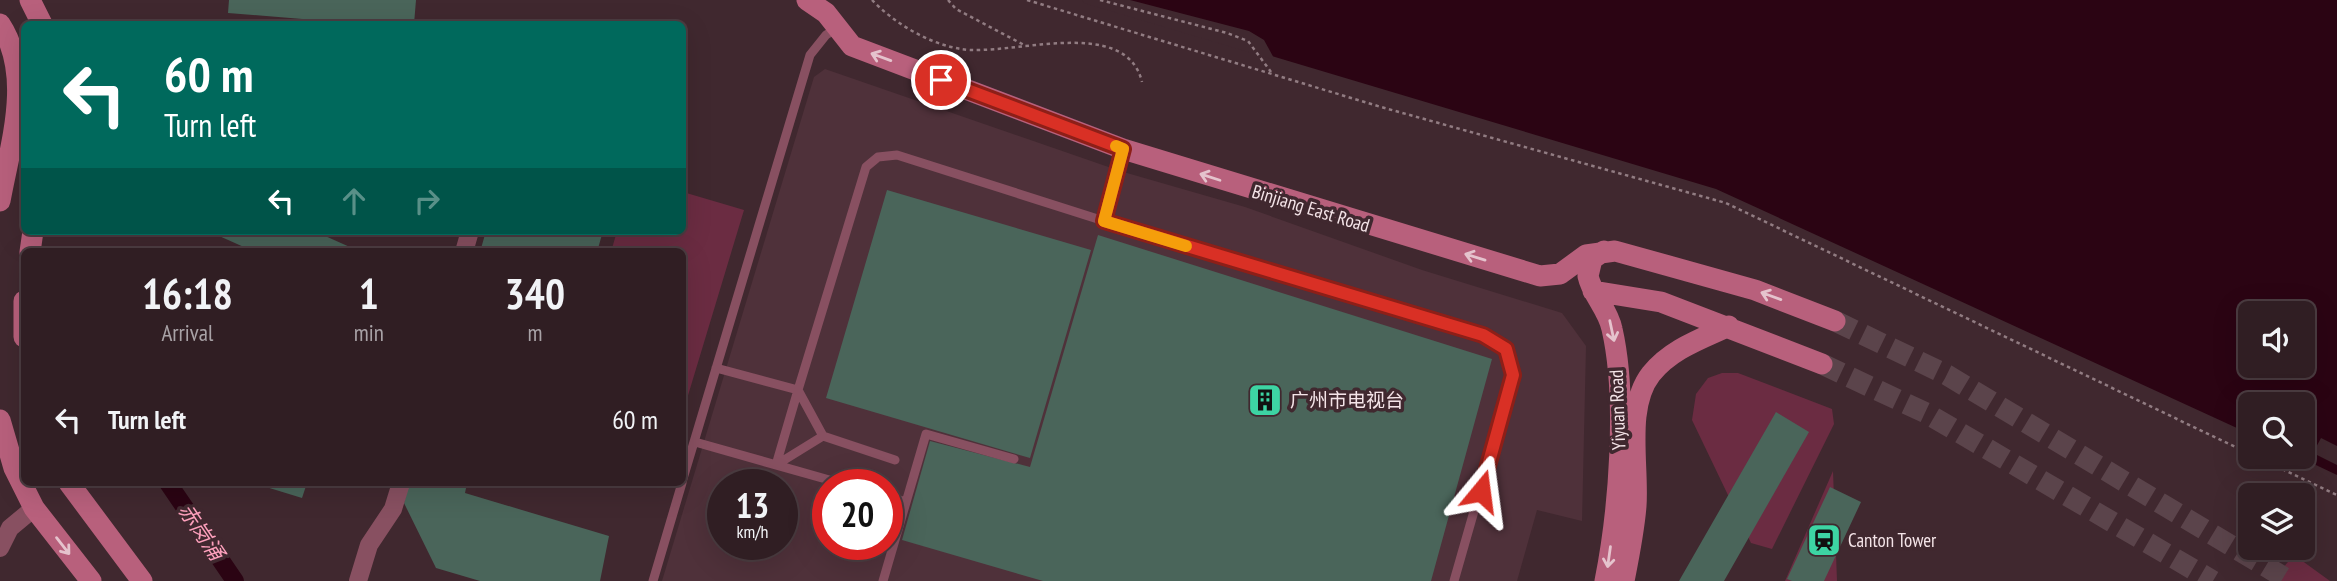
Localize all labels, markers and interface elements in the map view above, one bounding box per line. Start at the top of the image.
text: 60 m [164,42,253,106]
icon: left [49,49,140,140]
one-way arrow [871,50,893,63]
pin [911,50,971,110]
icon: arrive [922,61,960,99]
text: Turn left [164,104,256,146]
one-way arrow [1200,170,1222,182]
street label: Binjiang East Road [1249,179,1373,237]
icon: left [262,182,300,220]
icon: ahead [335,182,373,220]
icon: right [408,182,446,220]
one-way arrow [1464,249,1486,262]
text: 16:18 [142,266,233,321]
text: 1 [359,266,379,321]
text: 340 [505,266,565,321]
one-way arrow [1761,289,1783,301]
map controls [2238,301,2315,560]
button: sound [2238,301,2315,378]
text: Arrival [161,318,213,347]
text: min [354,318,384,347]
text: m [527,318,542,347]
one-way arrow [1605,319,1619,342]
street label: Yiyuan Road [1604,369,1630,451]
building icon: 广州市电视台 [1246,381,1284,419]
place label: 广州市电视台 [1290,388,1404,412]
button: search [2238,392,2315,469]
icon: left [49,401,87,439]
text: Turn left [108,403,186,436]
text: 60 m [612,403,658,436]
position arrow [1444,454,1518,528]
speed limit sign: 20 [812,469,903,560]
text: 13 [736,482,769,528]
button: layers [2238,483,2315,560]
water label: 赤岗涌 [173,498,231,567]
text: km/h [737,520,768,543]
station icon: Canton Tower [1805,521,1843,559]
place label: Canton Tower [1848,528,1937,552]
one-way arrow [55,536,71,554]
one-way arrow [1603,545,1616,568]

